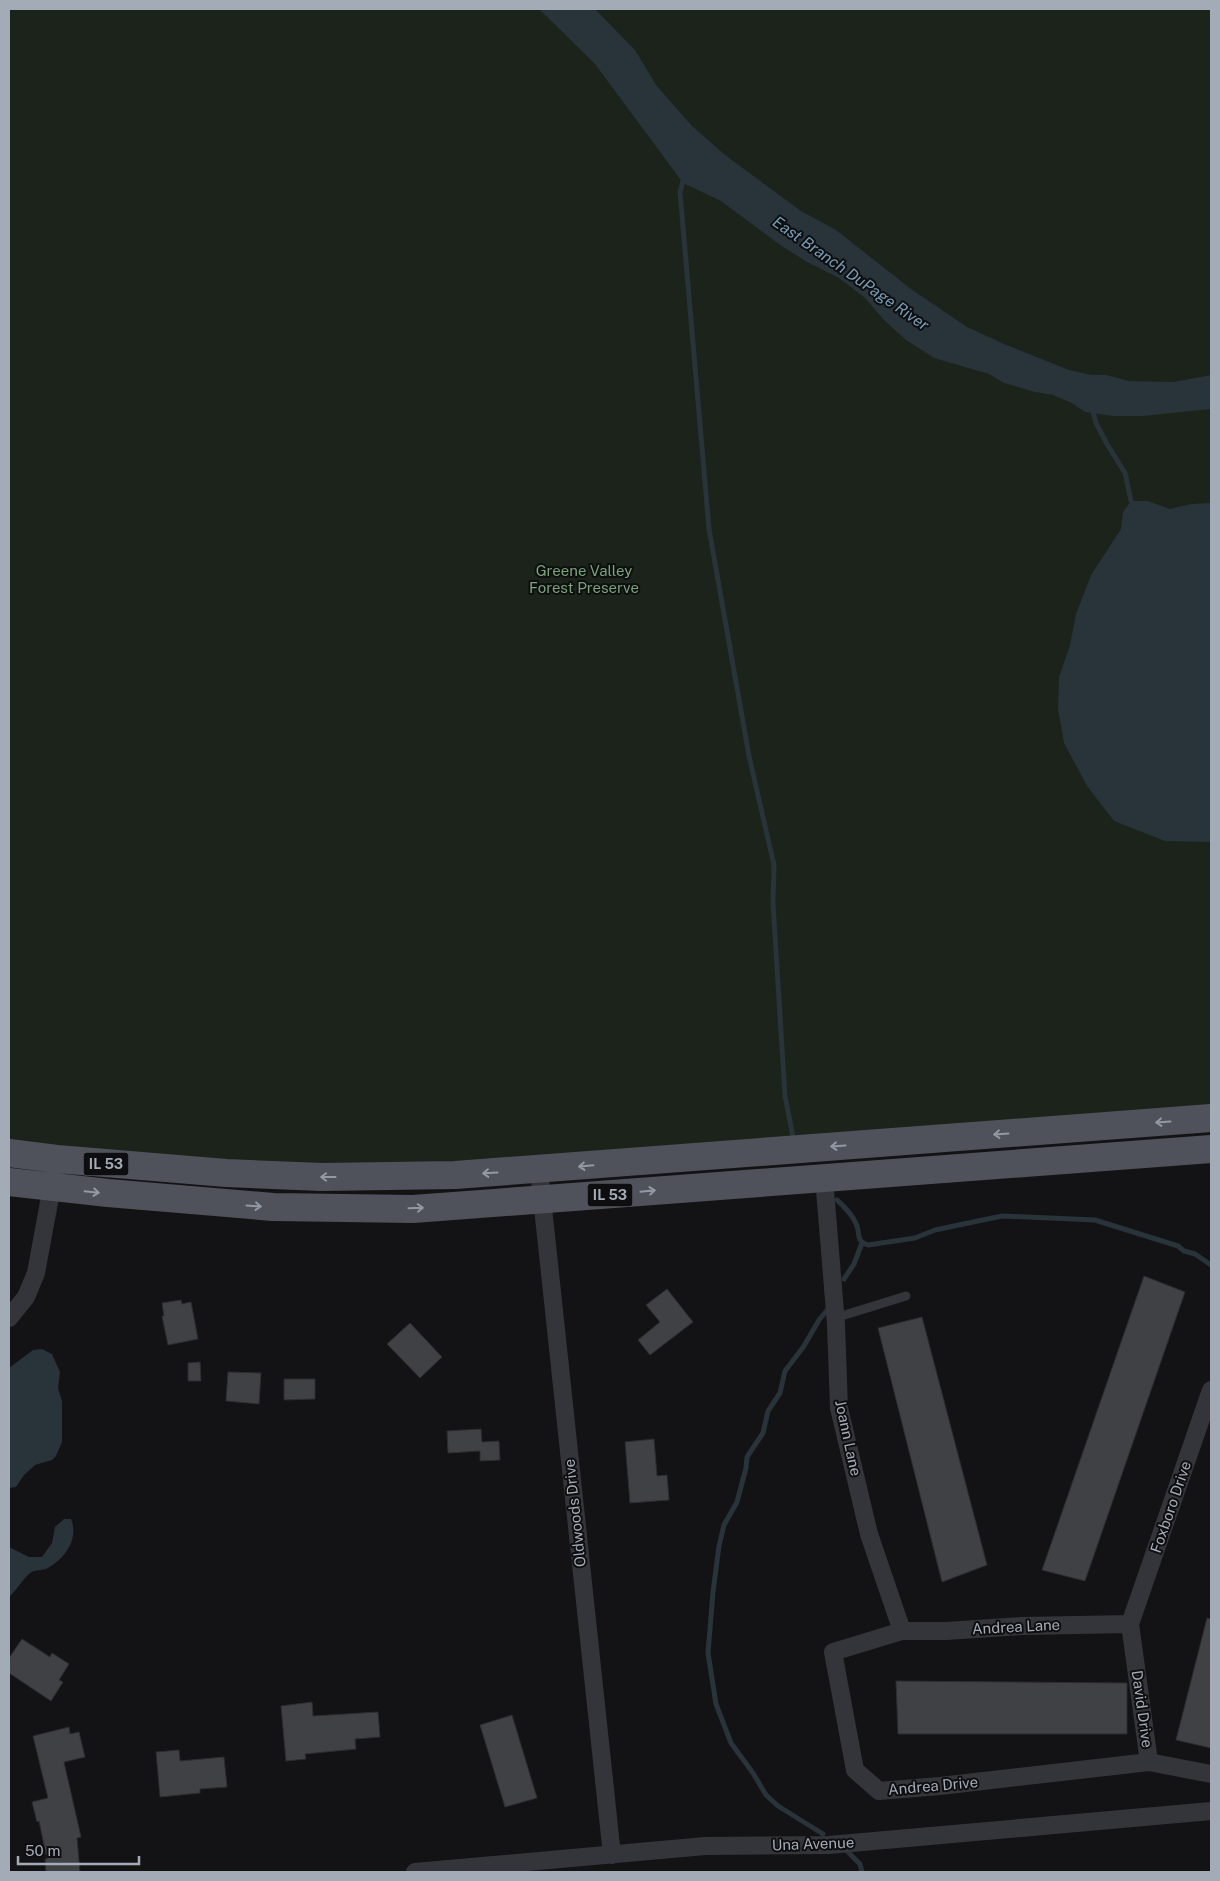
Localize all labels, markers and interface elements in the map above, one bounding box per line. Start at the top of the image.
water label: East Branch DuPage River [769,212,933,335]
park label: Greene Valley Forest Preserve [529,562,639,596]
one-way arrow [1155,1118,1171,1127]
one-way arrow [993,1130,1009,1139]
one-way arrow [831,1141,847,1150]
road number: IL 53 [84,1152,128,1176]
one-way arrow [578,1161,594,1171]
one-way arrow [483,1169,499,1178]
one-way arrow [320,1172,336,1182]
road number: IL 53 [588,1184,632,1206]
one-way arrow [84,1187,100,1197]
one-way arrow [640,1187,656,1196]
one-way arrow [246,1201,262,1210]
one-way arrow [408,1204,424,1213]
street label: Joann Lane [832,1398,865,1477]
street label: Oldwoods Drive [560,1458,589,1568]
street label: Foxboro Drive [1147,1459,1194,1555]
street label: Andrea Lane [971,1616,1061,1637]
street label: David Drive [1129,1669,1156,1749]
street label: Andrea Drive [887,1773,979,1798]
scale bar [18,1834,139,1866]
street label: Una Avenue [771,1834,855,1853]
text: 50 m [25,1842,60,1859]

